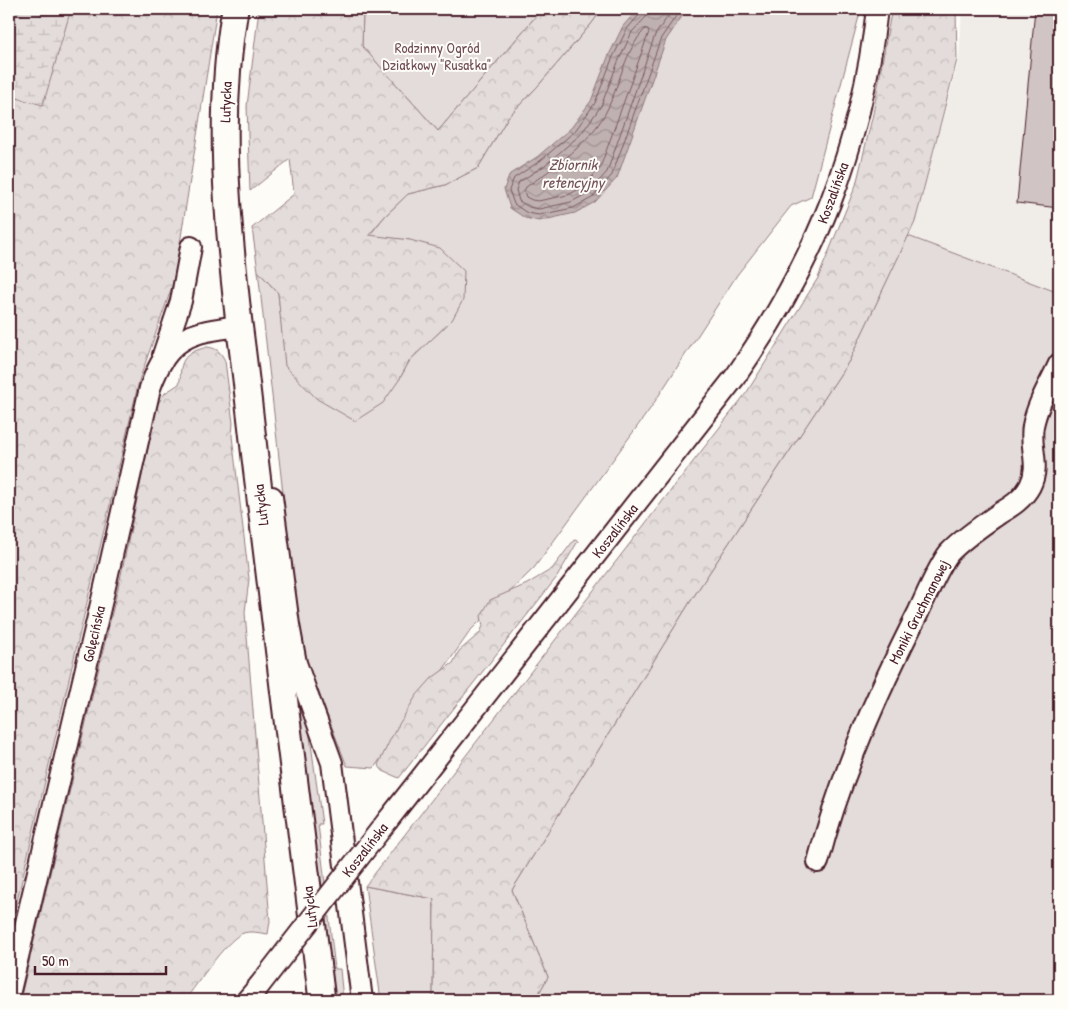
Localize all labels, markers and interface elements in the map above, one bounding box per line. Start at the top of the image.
park label: Rodzinny Ogród Działkowy "Rusałka" [383,37,491,75]
street label: Lutycka [214,81,237,123]
water label: Zbiornik retencyjny [542,153,606,193]
street label: Koszalińska [812,159,853,226]
street label: Lutycka [248,483,273,527]
street label: Koszalińska [587,499,643,562]
street label: Moniki Gruchmanowej [883,556,954,668]
street label: Golęcińska [77,604,110,664]
street label: Koszalińska [337,818,393,881]
street label: Lutycka [297,885,322,929]
scale bar [35,944,166,976]
text: 50 m [42,950,69,971]

